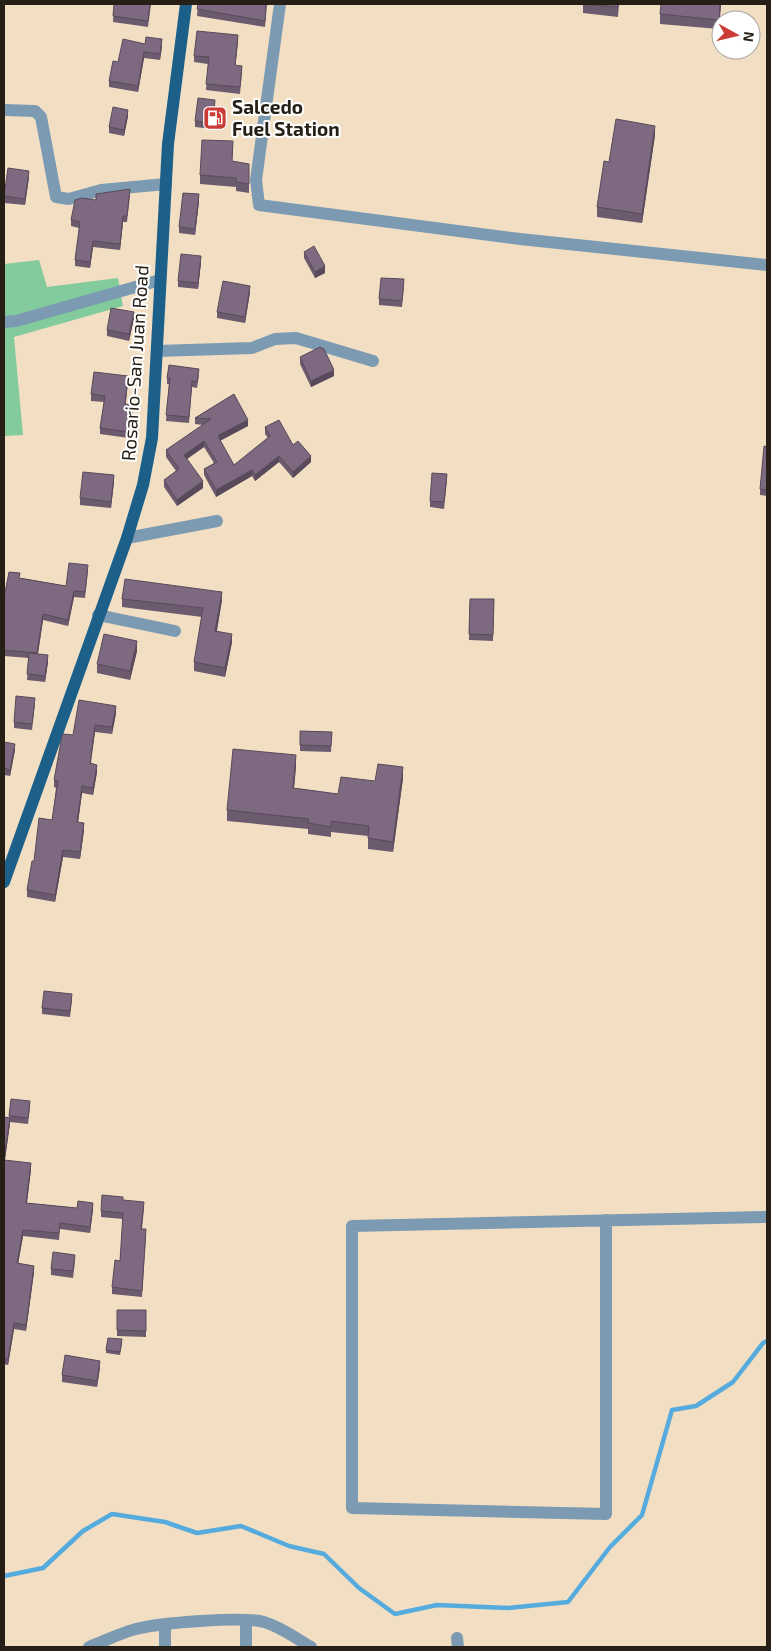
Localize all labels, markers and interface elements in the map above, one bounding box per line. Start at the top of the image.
north arrow [711,10,761,60]
text: N [740,31,758,43]
place label: Salcedo Fuel Station [232,95,340,140]
fuel station icon: Salcedo Fuel Station [202,105,228,131]
street label: Rosario-San Juan Road [116,264,153,462]

